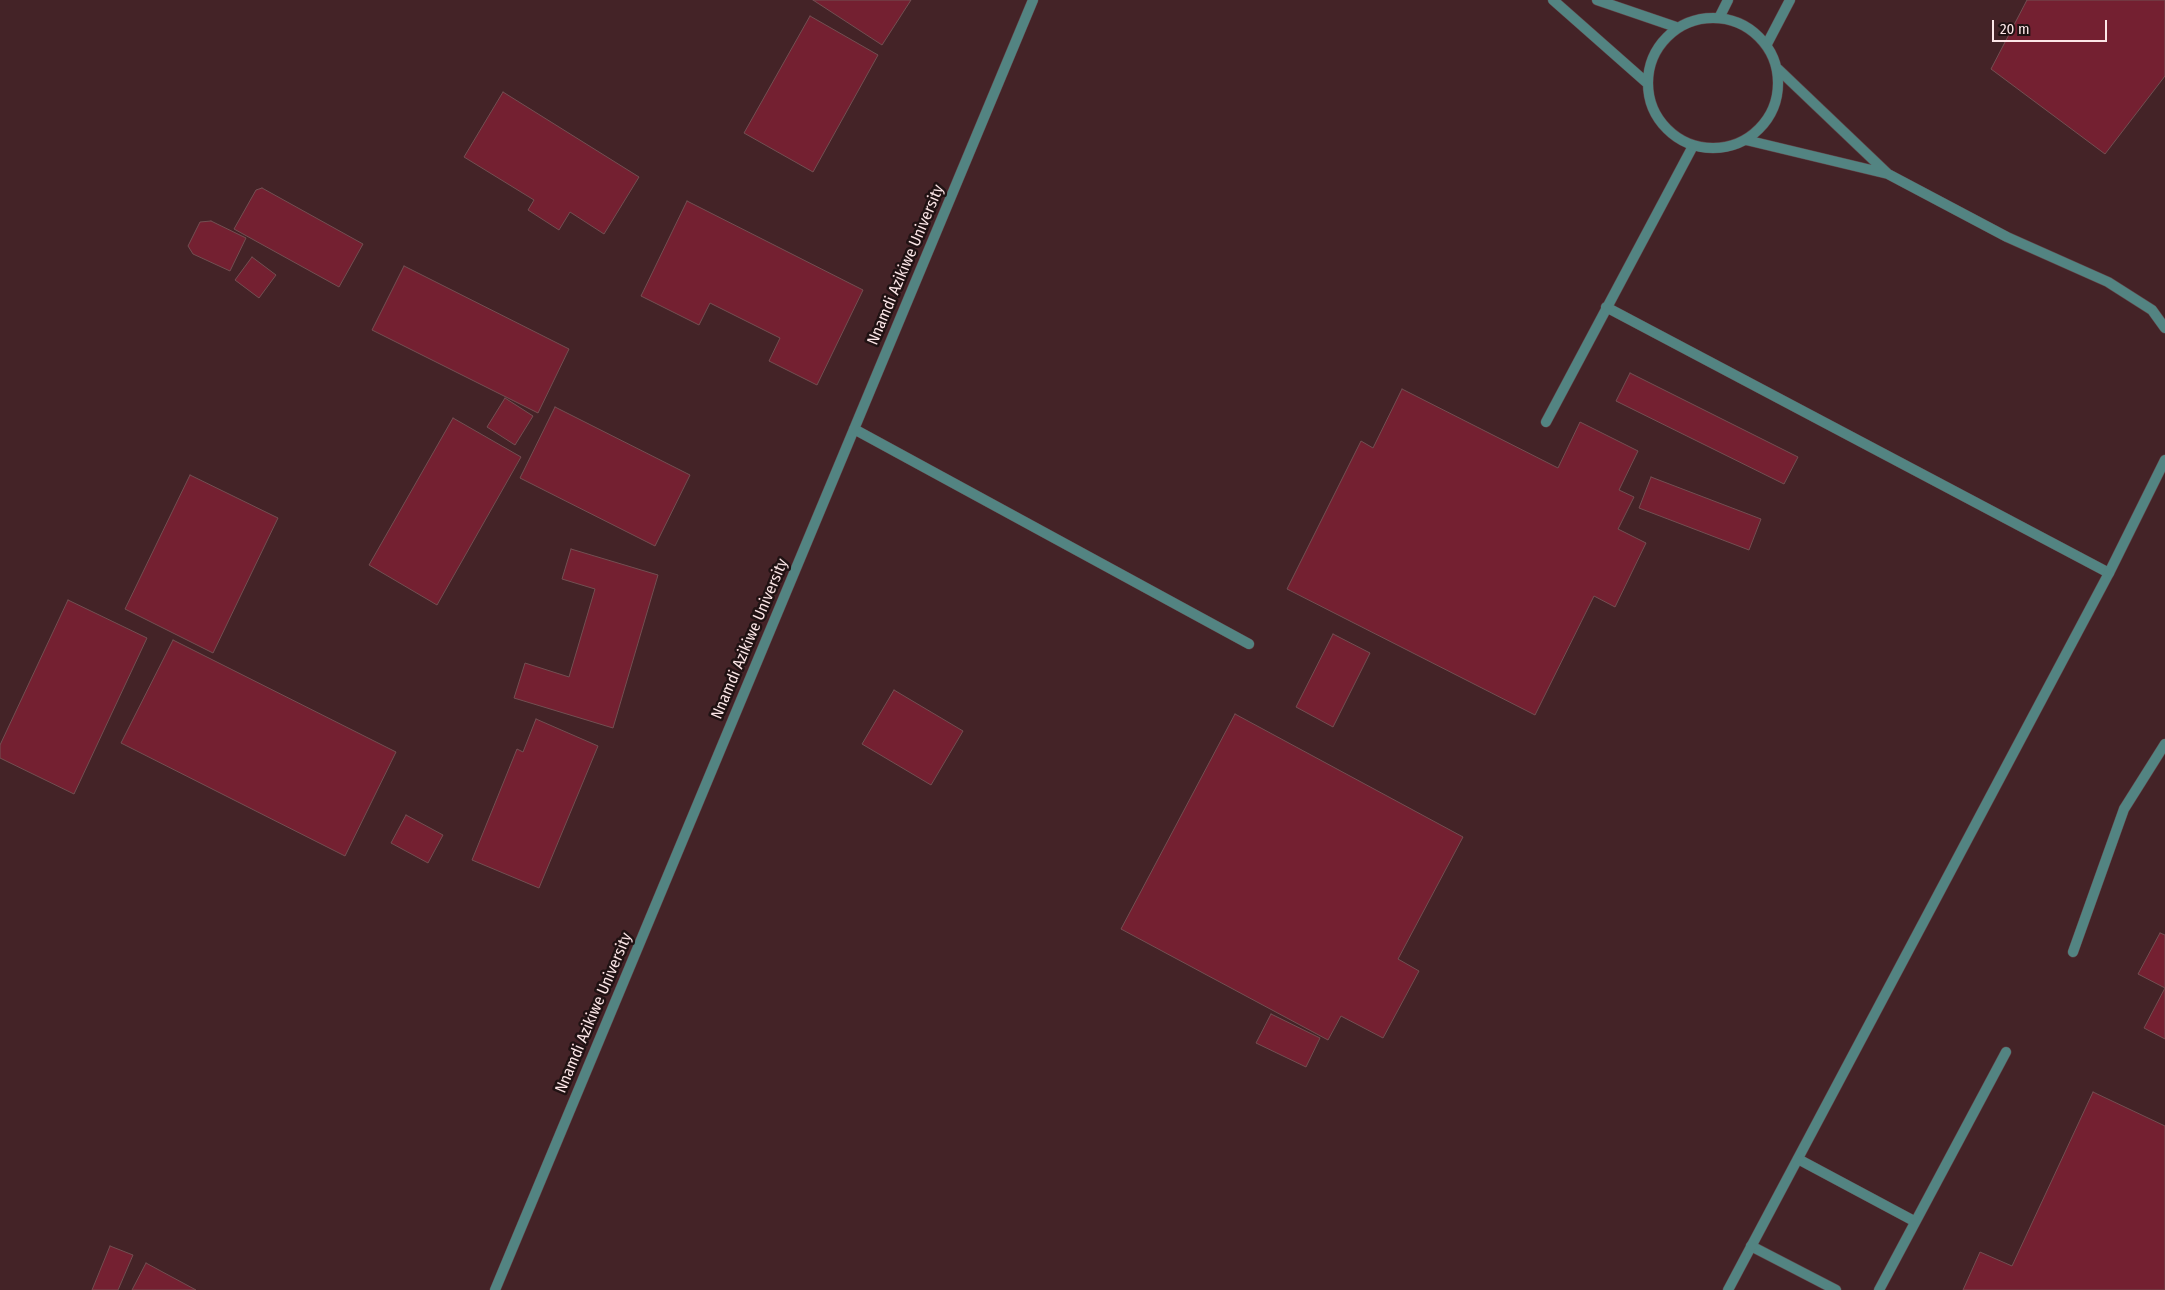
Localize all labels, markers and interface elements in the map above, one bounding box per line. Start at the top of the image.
scale bar [1995,10,2110,42]
text: 20 m [2000,20,2030,38]
street label: Nnamdi Azikiwe University [863,182,949,348]
street label: Nnamdi Azikiwe University [707,556,793,722]
street label: Nnamdi Azikiwe University [551,930,637,1096]

